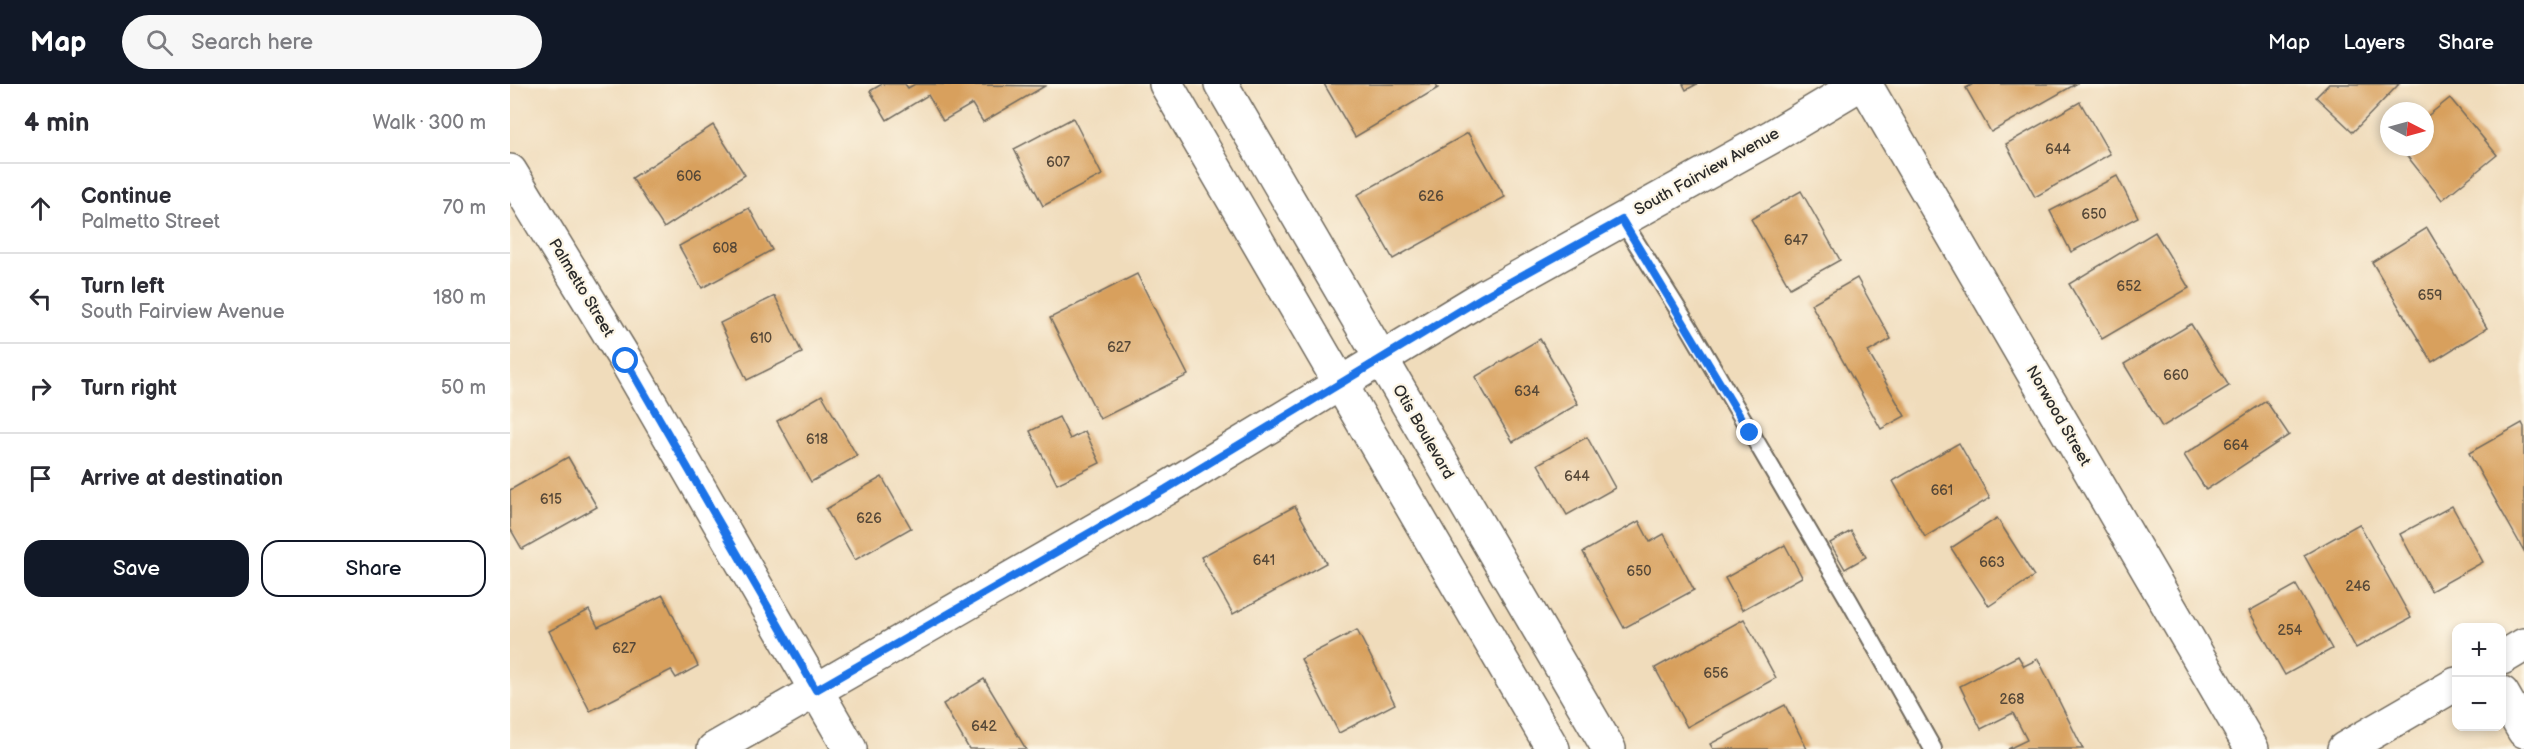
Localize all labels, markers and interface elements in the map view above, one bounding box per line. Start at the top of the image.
search box [122,15,542,69]
text: Map [30,26,86,59]
icon: search [143,26,176,59]
text: Search here [191,29,313,56]
text: Map [2268,30,2310,55]
text: Layers [2343,30,2405,55]
text: Share [2438,30,2494,55]
north arrow [2380,102,2434,156]
text: 4 min [24,108,89,139]
text: Walk · 300 m [373,111,486,135]
street label: South Fairview Avenue [1631,124,1783,220]
house number: 644 [2045,141,2071,158]
house number: 607 [1046,154,1070,171]
house number: 606 [676,168,702,185]
text: Continue [81,183,171,210]
house number: 626 [1418,188,1444,205]
icon: ahead [24,192,57,225]
text: 70 m [442,196,486,220]
house number: 650 [2082,206,2106,223]
text: Palmetto Street [81,210,220,234]
house number: 647 [1784,232,1808,249]
street label: Palmetto Street [544,235,618,341]
house number: 608 [713,240,737,257]
text: Turn left [81,273,165,300]
house number: 652 [2117,278,2142,295]
icon: left [24,282,57,315]
text: 180 m [433,286,486,310]
house number: 659 [2418,287,2442,304]
text: South Fairview Avenue [81,300,285,324]
house number: 610 [750,330,772,347]
house number: 627 [1107,339,1131,356]
route start [612,347,638,373]
street label: Norwood Street [2022,362,2094,470]
house number: 660 [2163,367,2189,384]
icon: right [24,372,57,405]
text: Turn right [81,375,177,402]
text: 50 m [441,376,486,400]
street label: Otis Boulevard [1388,381,1458,483]
house number: 634 [1514,383,1540,400]
route end [1736,419,1762,445]
house number: 618 [806,431,828,448]
house number: 664 [2223,437,2249,454]
icon: arrive [24,462,57,495]
text: Arrive at destination [81,465,283,492]
house number: 644 [1564,468,1590,485]
house number: 661 [1931,482,1953,499]
house number: 615 [540,491,562,508]
house number: 626 [856,510,882,527]
button: Save [24,540,249,597]
button: Share [261,540,486,597]
house number: 641 [1253,552,1275,569]
house number: 663 [1979,554,2005,571]
house number: 650 [1627,563,1651,580]
house number: 246 [2345,578,2371,595]
house number: 254 [2278,622,2303,639]
map controls [2452,623,2506,731]
button: + [2452,623,2506,677]
house number: 627 [612,640,636,657]
house number: 656 [1703,665,1729,682]
button: − [2452,677,2506,731]
house number: 268 [2000,691,2024,708]
house number: 642 [971,718,997,735]

